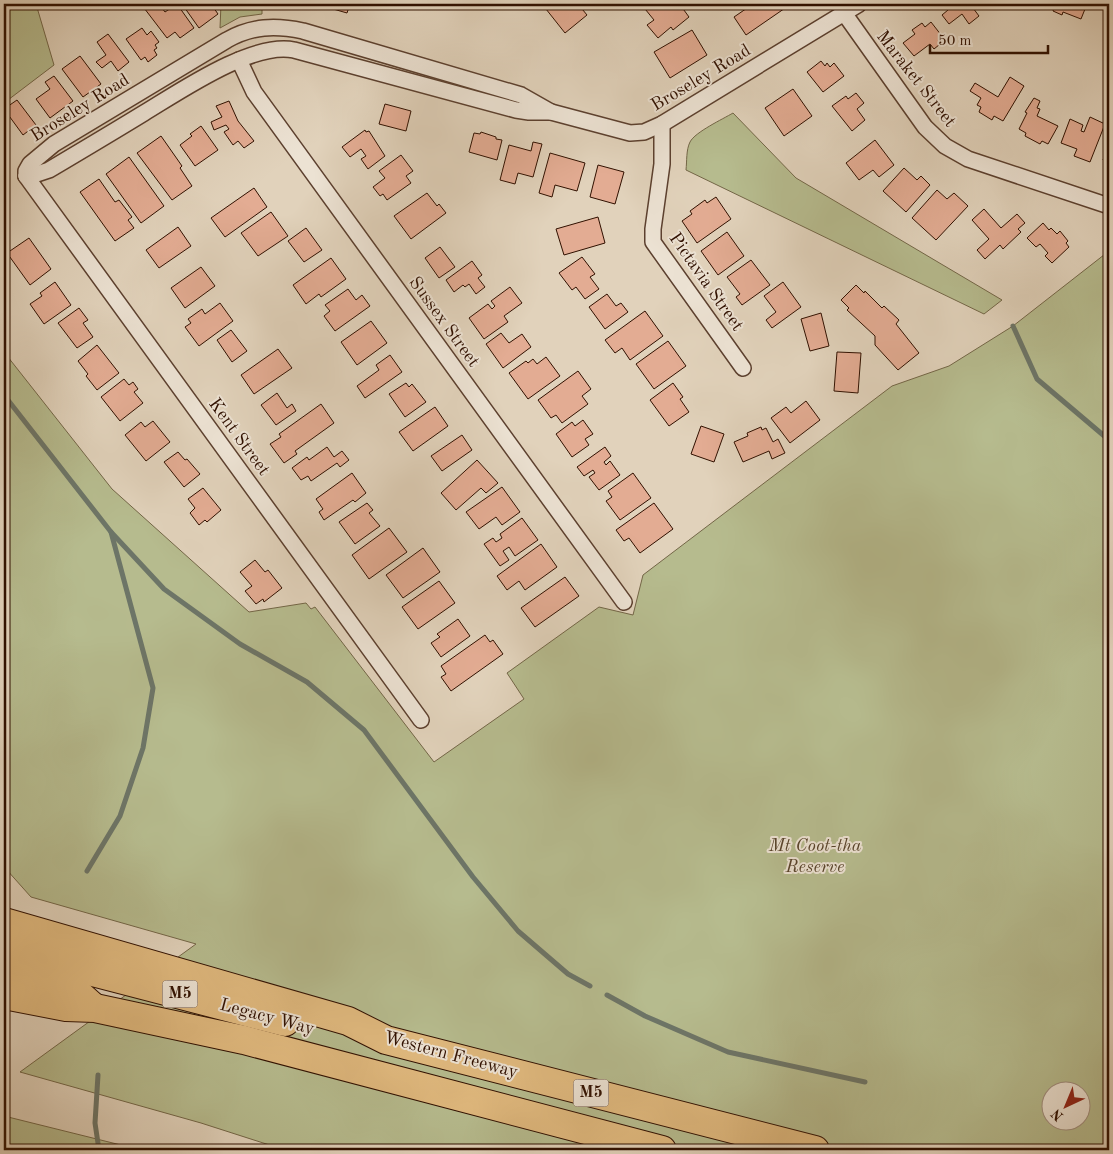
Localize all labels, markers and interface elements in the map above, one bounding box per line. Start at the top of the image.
scale bar [930,22,1048,54]
street label: Maraket Street [873,27,959,131]
text: 50 m [938,34,972,49]
street label: Broseley Road [648,41,754,115]
street label: Broseley Road [27,71,133,145]
street label: Pictavia Street [665,229,747,335]
street label: Sussex Street [405,274,483,370]
street label: Kent Street [205,395,273,479]
park label: Mt Coot-tha Reserve [768,837,862,876]
road number: M5 [162,981,198,1008]
street label: Legacy Way [218,996,317,1038]
street label: Western Freeway [382,1028,520,1082]
road number: M5 [574,1080,608,1106]
north arrow [1040,1082,1090,1132]
text: N [1049,1106,1066,1123]

